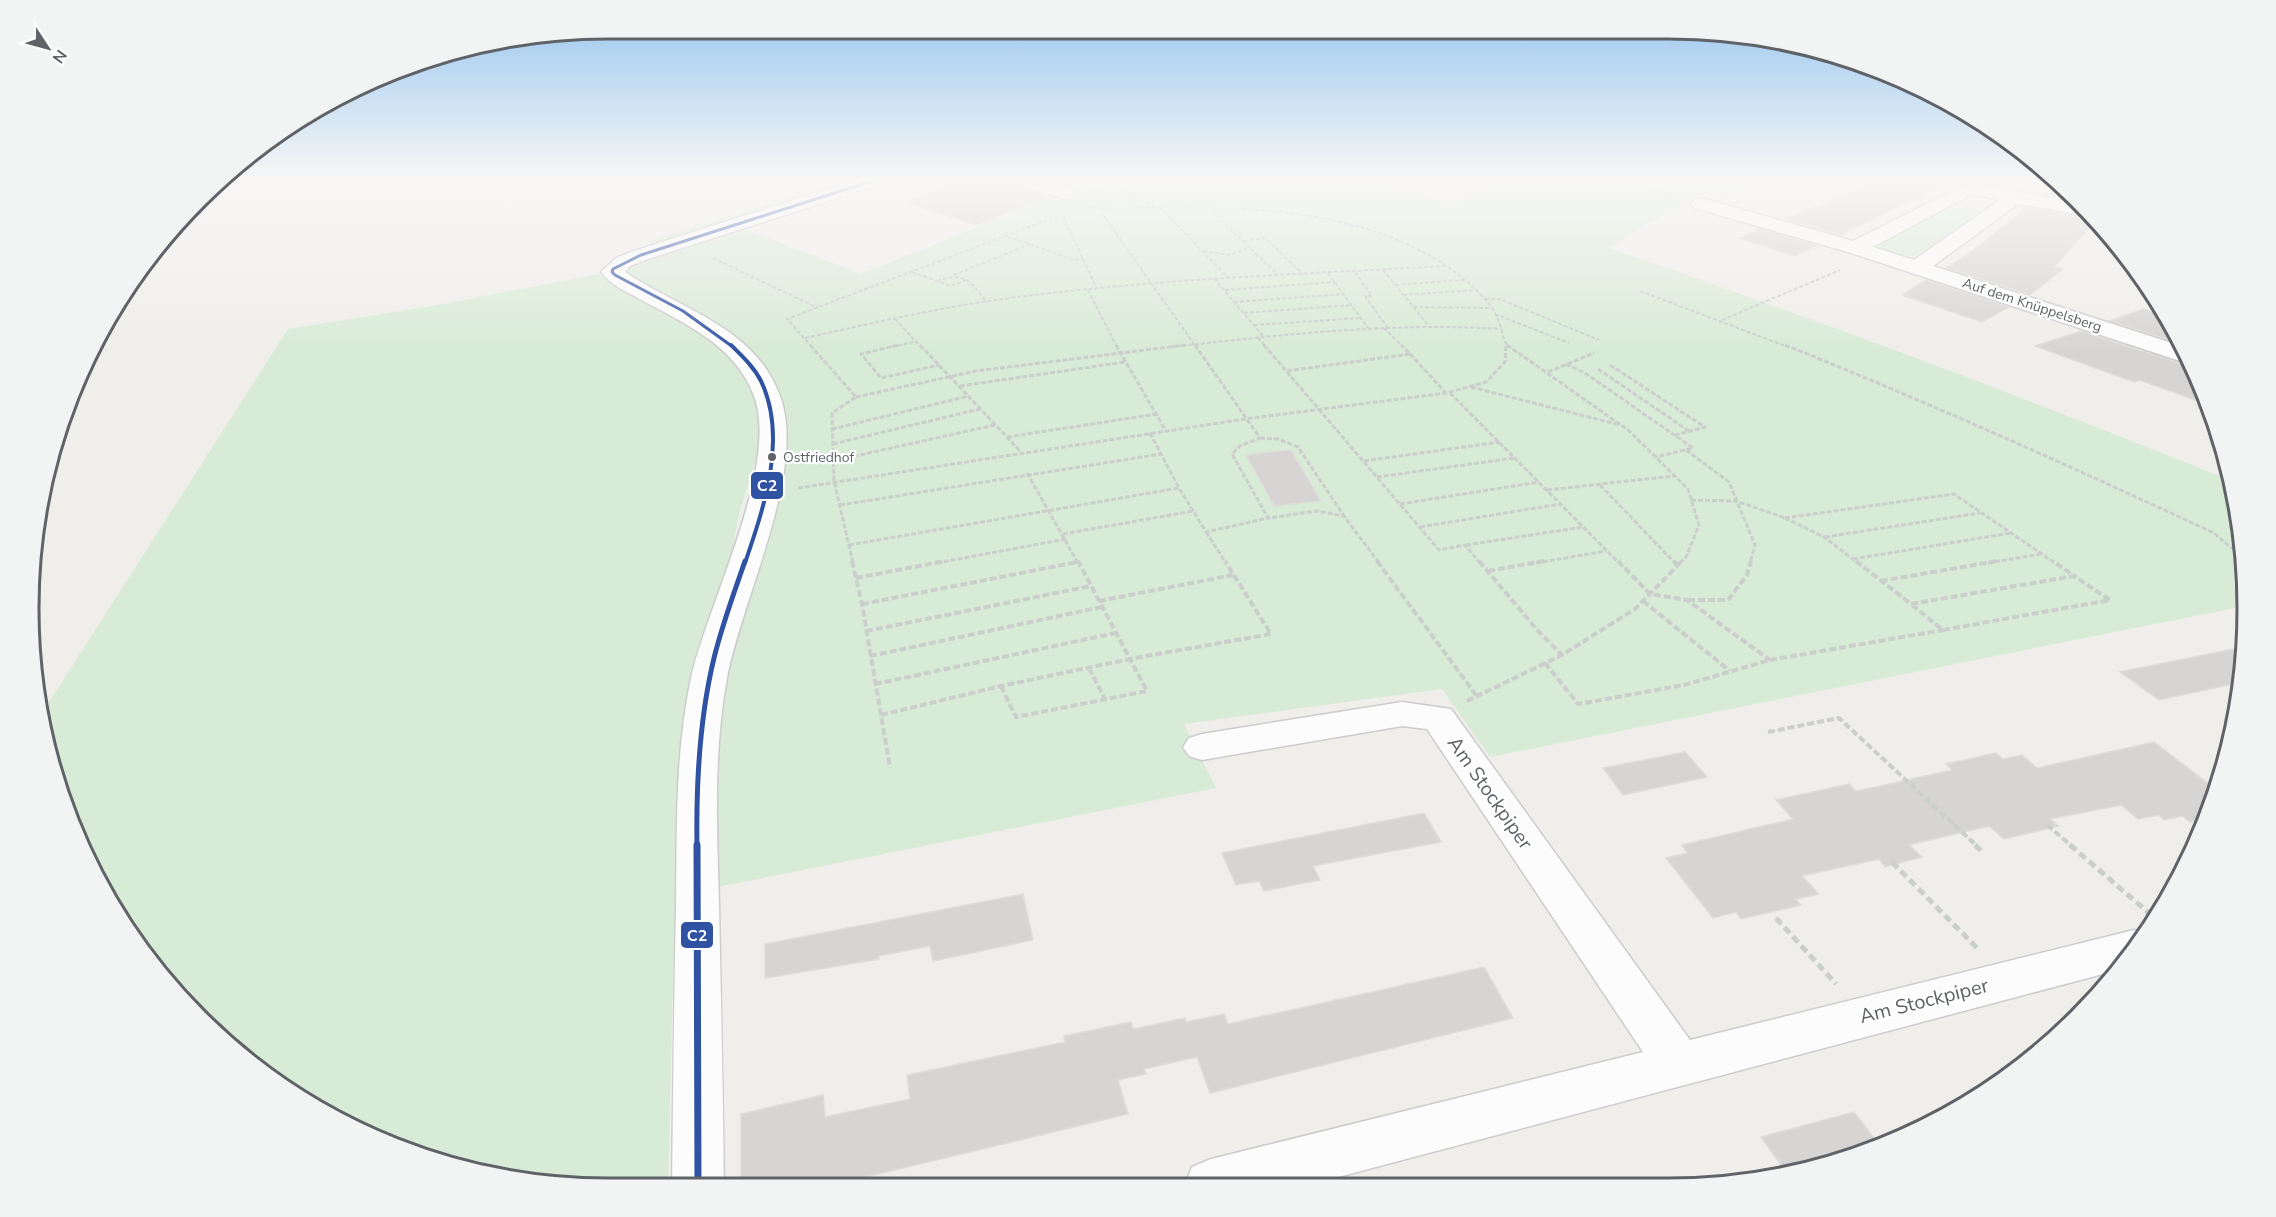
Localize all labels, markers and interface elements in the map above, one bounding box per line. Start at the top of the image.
north arrow [18,18,78,78]
text: N [47,45,72,68]
street label: Auf dem Knüppelsberg [1960,274,2104,336]
place label: Ostfriedhof [783,448,855,467]
marker: Ostfriedhof [766,451,778,463]
line badge: C2 [750,471,784,500]
text: C2 [757,475,777,497]
street label: Am Stockpiper [1441,731,1539,855]
line badge: C2 [680,921,714,949]
text: C2 [687,925,707,947]
street label: Am Stockpiper [1857,972,1991,1030]

